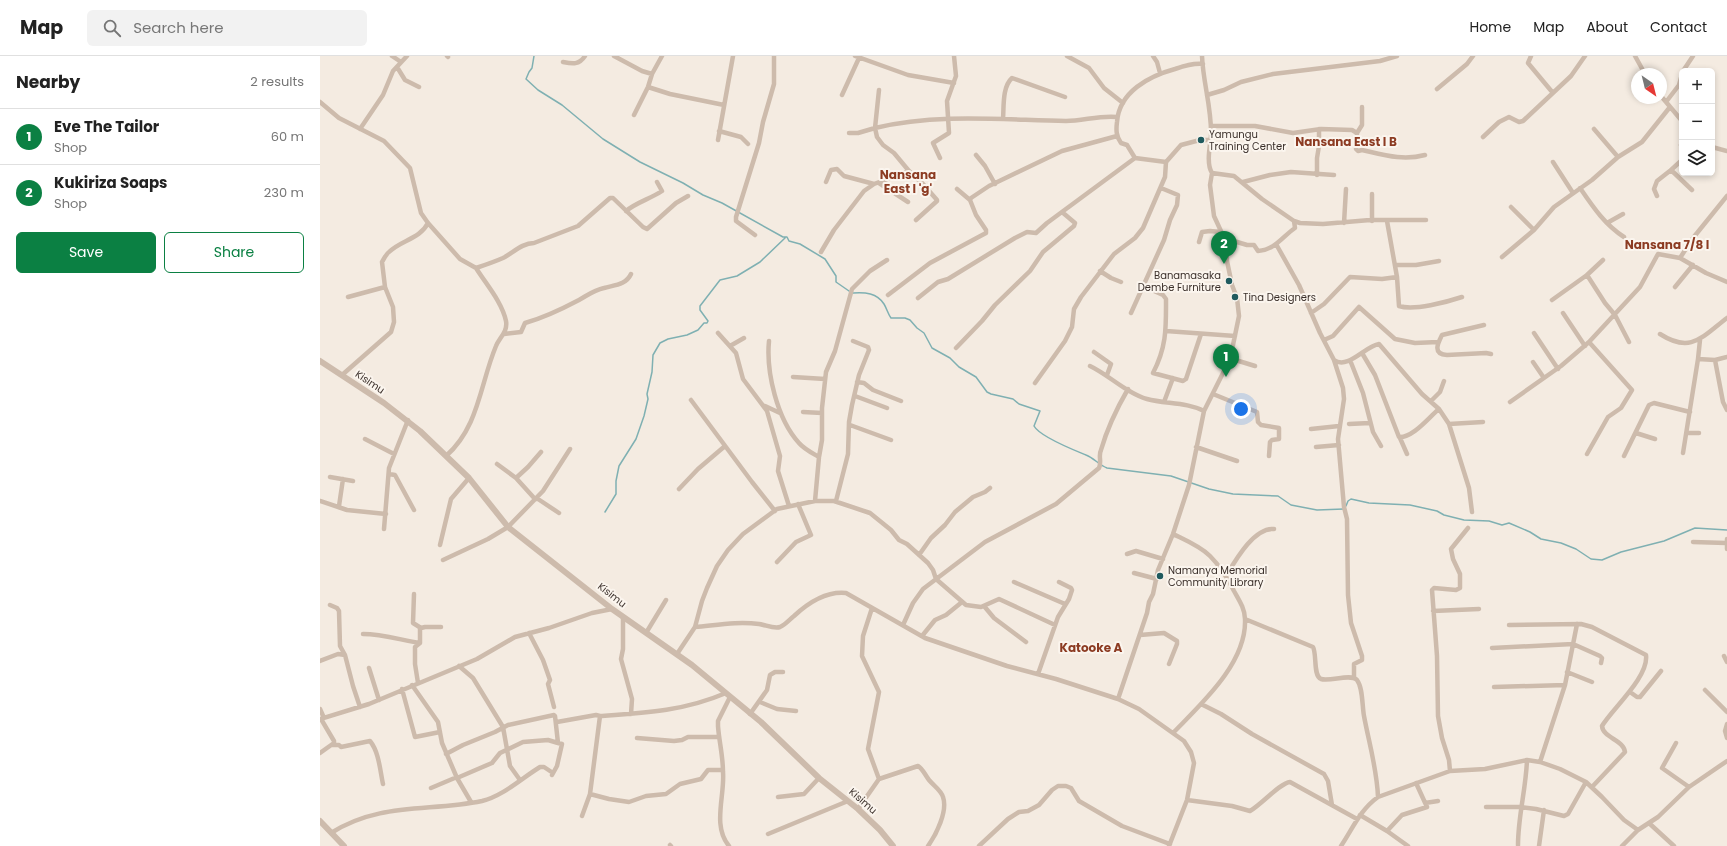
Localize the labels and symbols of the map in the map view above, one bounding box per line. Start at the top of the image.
north arrow [1631,68,1667,104]
place label: Yamungu Training Center [1209,127,1286,154]
district label: Nansana East I B [1295,133,1397,150]
marker: Yamungu Training Center [1196,135,1206,145]
district label: Nansana East I 'g' [880,166,936,197]
pin: 2 [1211,231,1237,264]
district label: Nansana 7/8 I [1625,236,1709,253]
place label: Banamasaka Dembe Furniture [1138,268,1221,295]
marker: Banamasaka Dembe Furniture [1224,276,1234,286]
place label: Tina Designers [1243,290,1316,305]
marker: Tina Designers [1230,292,1240,302]
pin: 1 [1213,344,1239,377]
street label: Kisimu [352,367,388,397]
your location [1231,399,1251,419]
place label: Namanya Memorial Community Library [1168,563,1267,590]
marker: Namanya Memorial Community Library [1155,571,1165,581]
street label: Kisimu [594,579,630,611]
district label: Katooke A [1060,639,1123,656]
street label: Kisimu [846,785,880,817]

